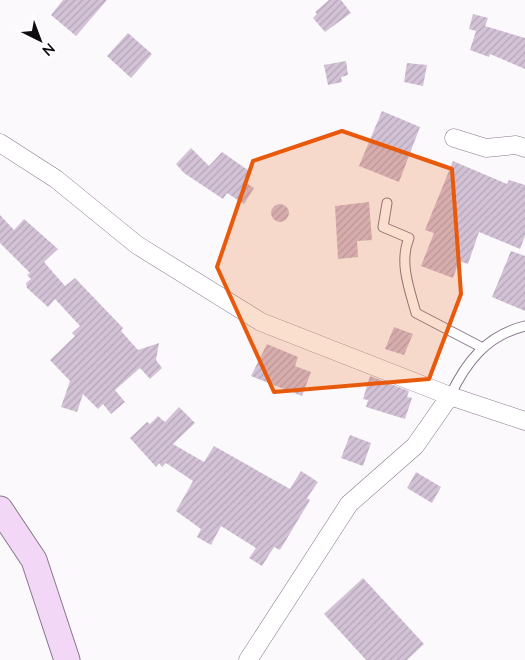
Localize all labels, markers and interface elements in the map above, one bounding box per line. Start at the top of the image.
north arrow [15,15,65,65]
text: N [39,40,59,60]

